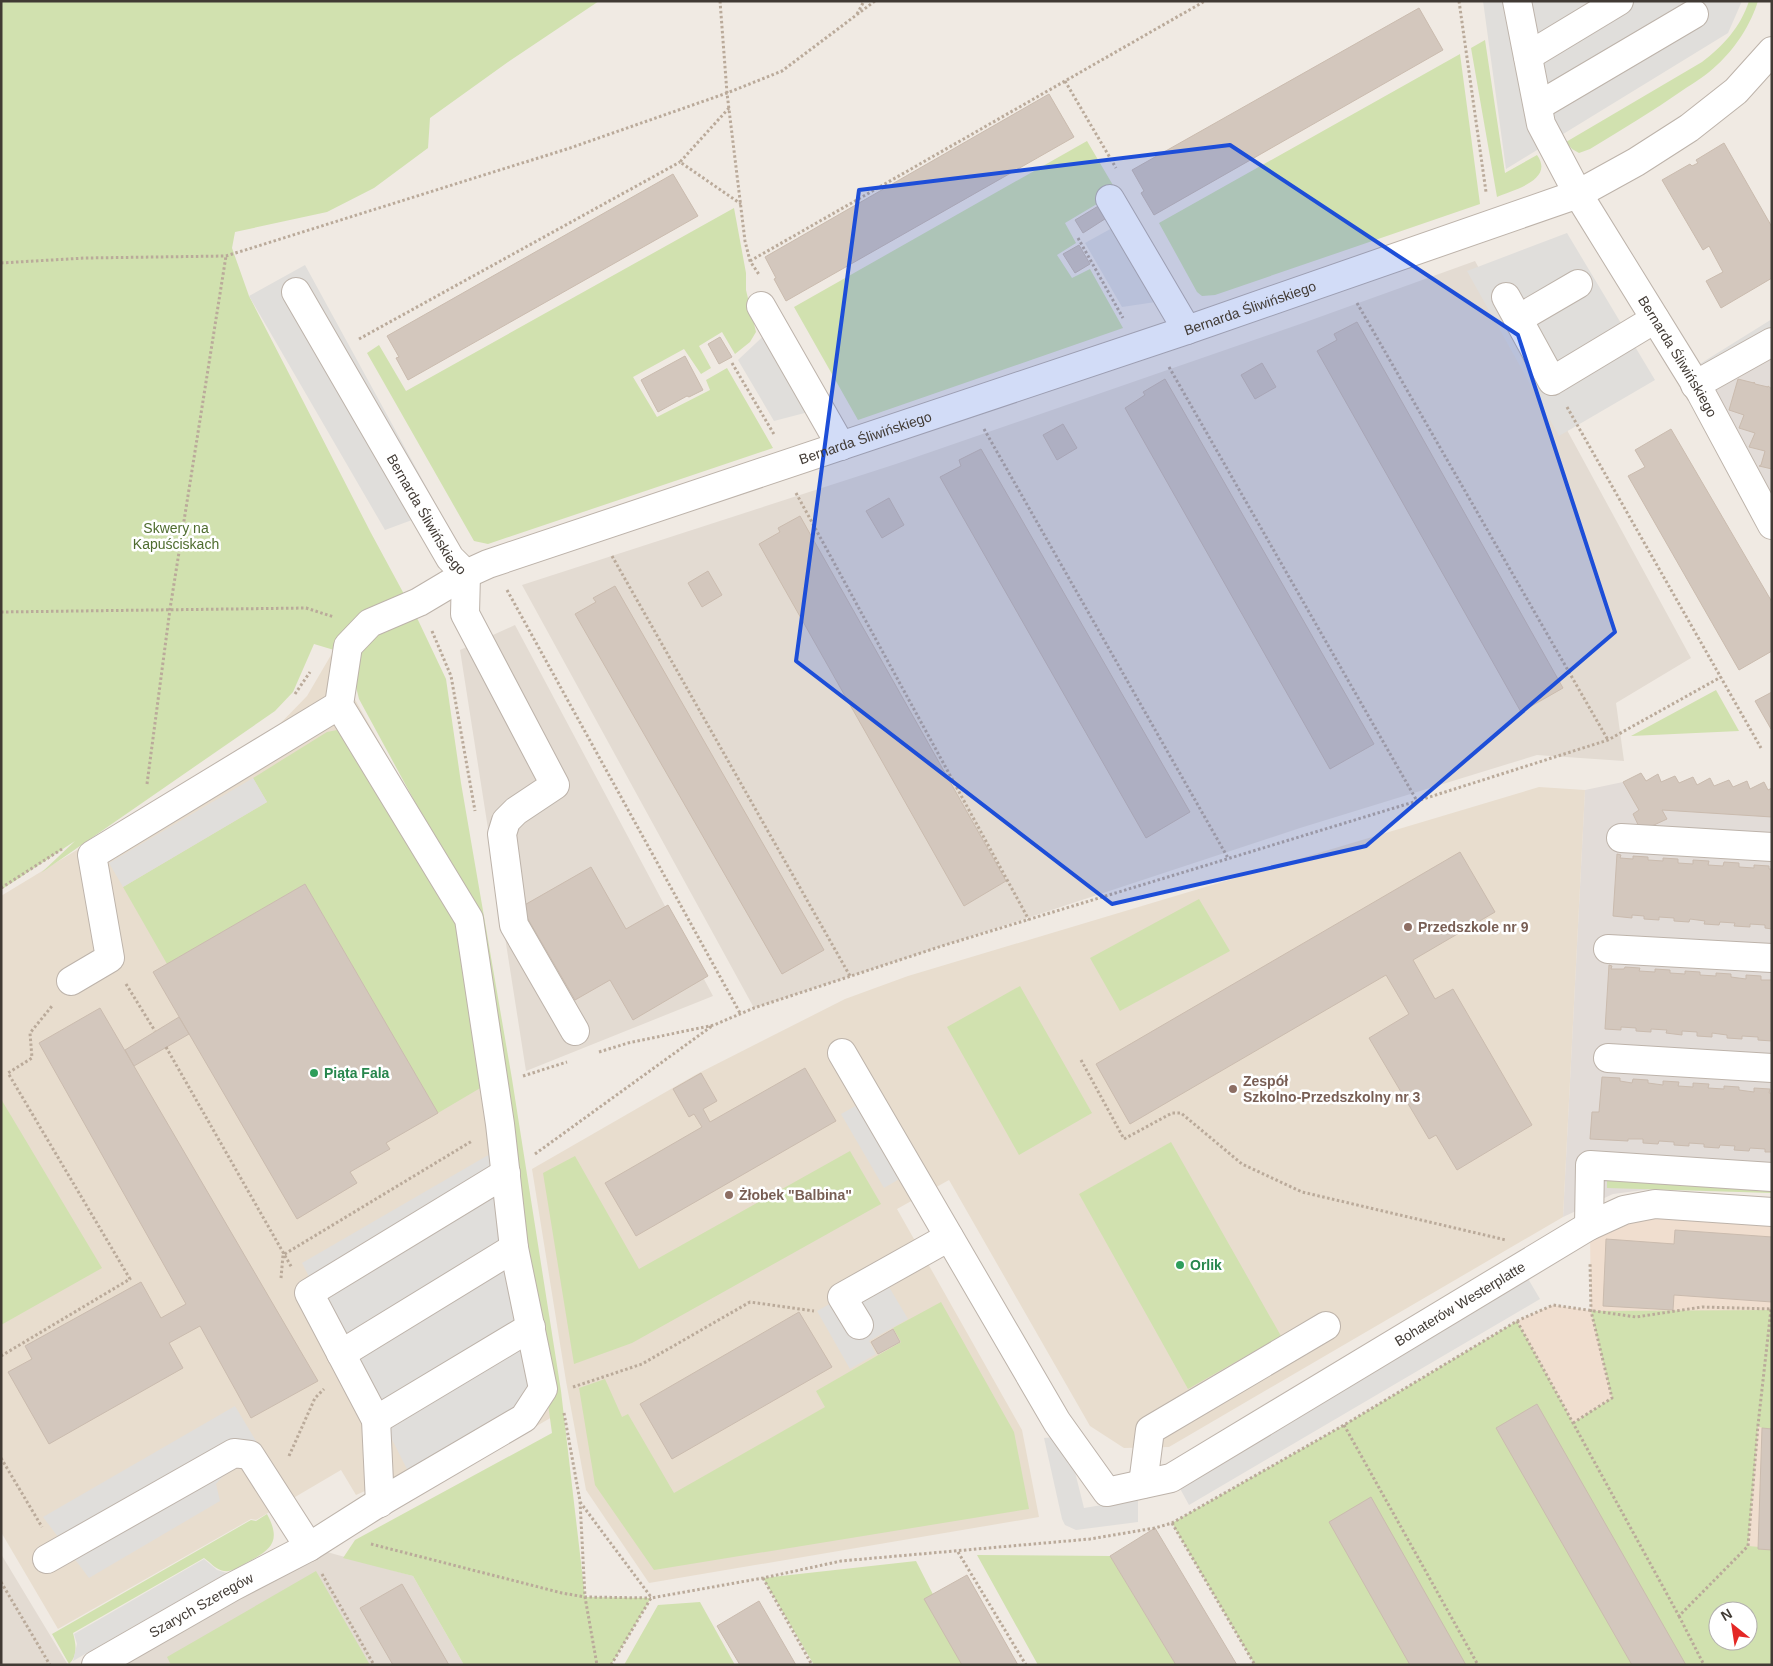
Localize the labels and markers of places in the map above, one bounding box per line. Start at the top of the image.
place label: Przedszkole nr 9 [1418,919,1529,935]
marker: Przedszkole nr 9 [1402,921,1414,933]
place label: Piąta Fala [324,1065,390,1081]
marker: Piąta Fala [308,1067,320,1079]
place label: Zespół Szkolno-Przedszkolny nr 3 [1243,1073,1421,1105]
marker: Zespół Szkolno-Przedszkolny nr 3 [1227,1083,1239,1095]
place label: Żłobek "Balbina" [739,1187,852,1203]
marker: Żłobek "Balbina" [723,1189,735,1201]
place label: Orlik [1190,1257,1222,1273]
marker: Orlik [1174,1259,1186,1271]

